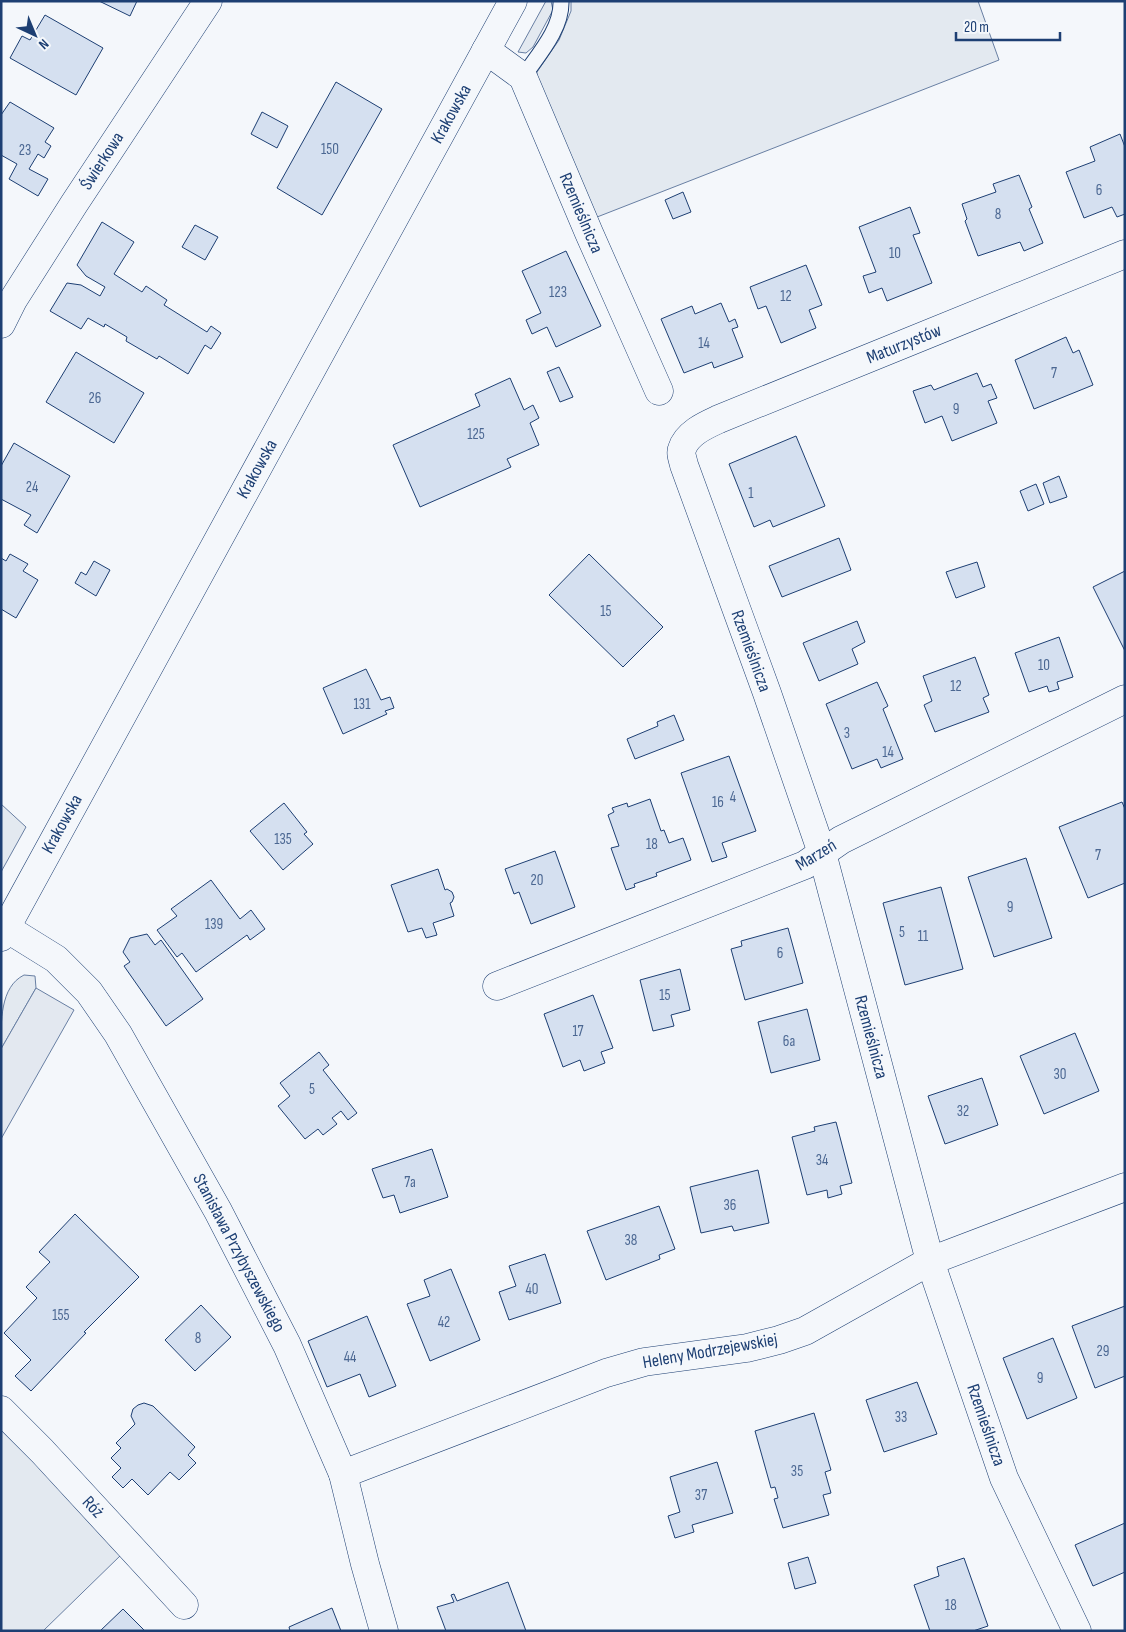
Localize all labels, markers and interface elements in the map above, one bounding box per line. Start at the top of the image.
north arrow [10,10,60,60]
scale bar [956,10,1060,42]
text: 20 m [964,18,989,37]
text: N [35,35,52,53]
street label: Krakowska [426,81,476,147]
street label: Świerkowa [76,128,128,194]
house number: 150 [321,140,339,159]
house number: 23 [19,141,31,160]
street label: Rzemieślnicza [555,170,607,256]
house number: 6 [1096,181,1102,200]
house number: 8 [995,205,1001,224]
house number: 10 [889,244,901,263]
house number: 123 [549,283,567,302]
house number: 12 [780,287,792,306]
street label: Maturzystów [864,320,944,368]
house number: 14 [698,334,710,353]
house number: 7 [1051,364,1057,383]
house number: 26 [89,389,101,408]
house number: 9 [953,400,959,419]
house number: 125 [467,425,485,444]
street label: Krakowska [232,436,282,502]
house number: 24 [26,478,38,497]
house number: 1 [748,484,754,503]
house number: 15 [600,602,612,621]
street label: Rzemieślnicza [727,607,775,695]
house number: 10 [1038,656,1050,675]
house number: 12 [950,677,962,696]
house number: 131 [354,695,371,714]
house number: 3 [844,724,850,743]
house number: 14 [882,743,894,762]
house number: 4 [730,788,736,807]
street label: Krakowska [37,791,87,857]
house number: 16 [712,793,724,812]
house number: 135 [274,830,292,849]
house number: 18 [646,835,658,854]
street label: Marzeń [792,835,840,875]
house number: 7 [1095,846,1101,865]
house number: 20 [531,871,543,890]
house number: 9 [1007,898,1013,917]
house number: 139 [205,915,223,934]
house number: 5 [899,923,905,942]
house number: 11 [918,927,929,946]
house number: 6 [777,944,783,963]
house number: 15 [659,986,671,1005]
street label: Rzemieślnicza [850,993,892,1081]
house number: 17 [572,1022,584,1041]
house number: 6a [783,1032,795,1051]
house number: 30 [1054,1065,1066,1084]
house number: 5 [309,1080,315,1099]
house number: 32 [957,1102,969,1121]
house number: 34 [816,1151,828,1170]
street label: Stanisława Przybyszewskiego [188,1170,290,1336]
house number: 7a [404,1173,416,1192]
house number: 36 [724,1196,736,1215]
house number: 38 [625,1231,637,1250]
house number: 40 [526,1280,538,1299]
house number: 155 [52,1306,70,1325]
house number: 42 [438,1313,450,1332]
house number: 8 [195,1329,201,1348]
street label: Heleny Modrzejewskiej [641,1329,779,1373]
house number: 29 [1097,1342,1109,1361]
house number: 44 [344,1348,356,1367]
house number: 9 [1037,1369,1043,1388]
street label: Rzemieślnicza [962,1381,1010,1469]
house number: 33 [895,1408,907,1427]
house number: 35 [791,1462,803,1481]
house number: 37 [695,1486,707,1505]
street label: Róż [78,1492,109,1523]
house number: 18 [945,1596,957,1615]

